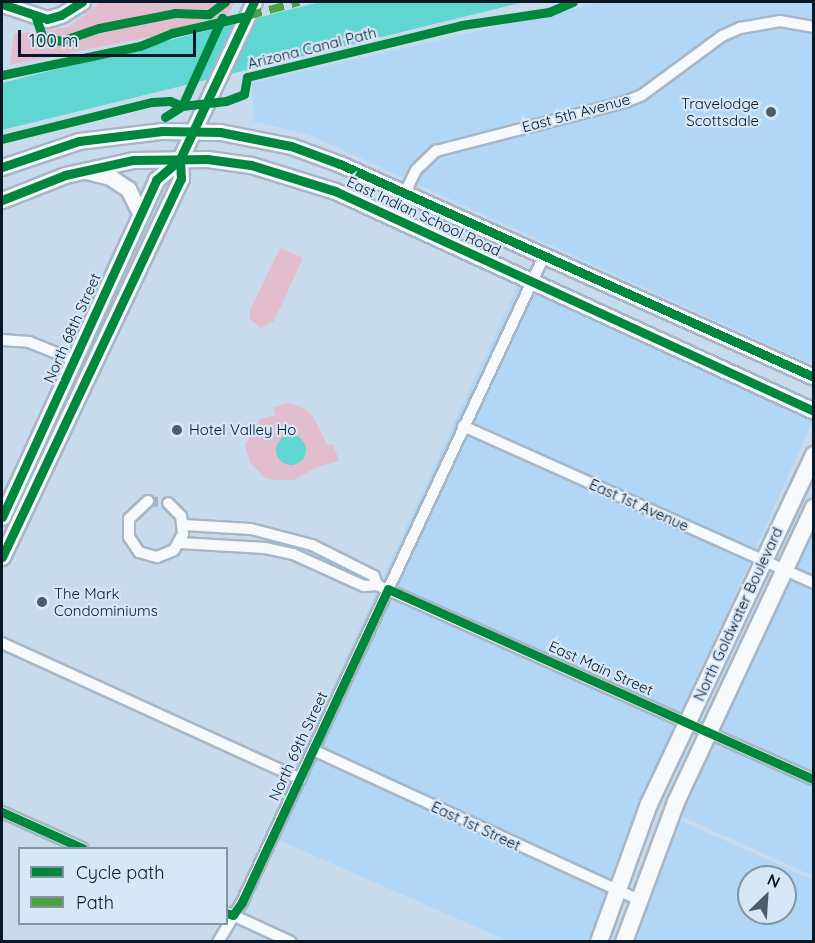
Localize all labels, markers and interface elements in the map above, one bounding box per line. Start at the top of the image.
scale bar [21,18,200,56]
street label: Arizona Canal Path [246,23,378,73]
text: 100 m [29,29,78,52]
street label: East 5th Avenue [520,90,632,136]
place label: Travelodge Scottsdale [681,94,759,129]
marker: Travelodge Scottsdale [764,105,778,119]
street label: East Indian School Road [344,172,504,260]
street label: North 68th Street [40,270,104,386]
place label: Hotel Valley Ho [189,421,296,439]
marker: Hotel Valley Ho [170,423,184,437]
street label: East 1st Avenue [587,475,691,535]
street label: North Goldwater Boulevard [690,524,786,704]
place label: The Mark Condominiums [54,584,158,619]
marker: The Mark Condominiums [35,595,49,609]
street label: East Main Street [546,637,656,699]
street label: North 69th Street [265,688,331,804]
street label: East 1st Street [428,797,524,855]
legend [18,847,228,925]
text: Cycle path [76,861,164,884]
north arrow [737,865,797,925]
text: N [764,869,783,892]
text: Path [76,891,114,914]

